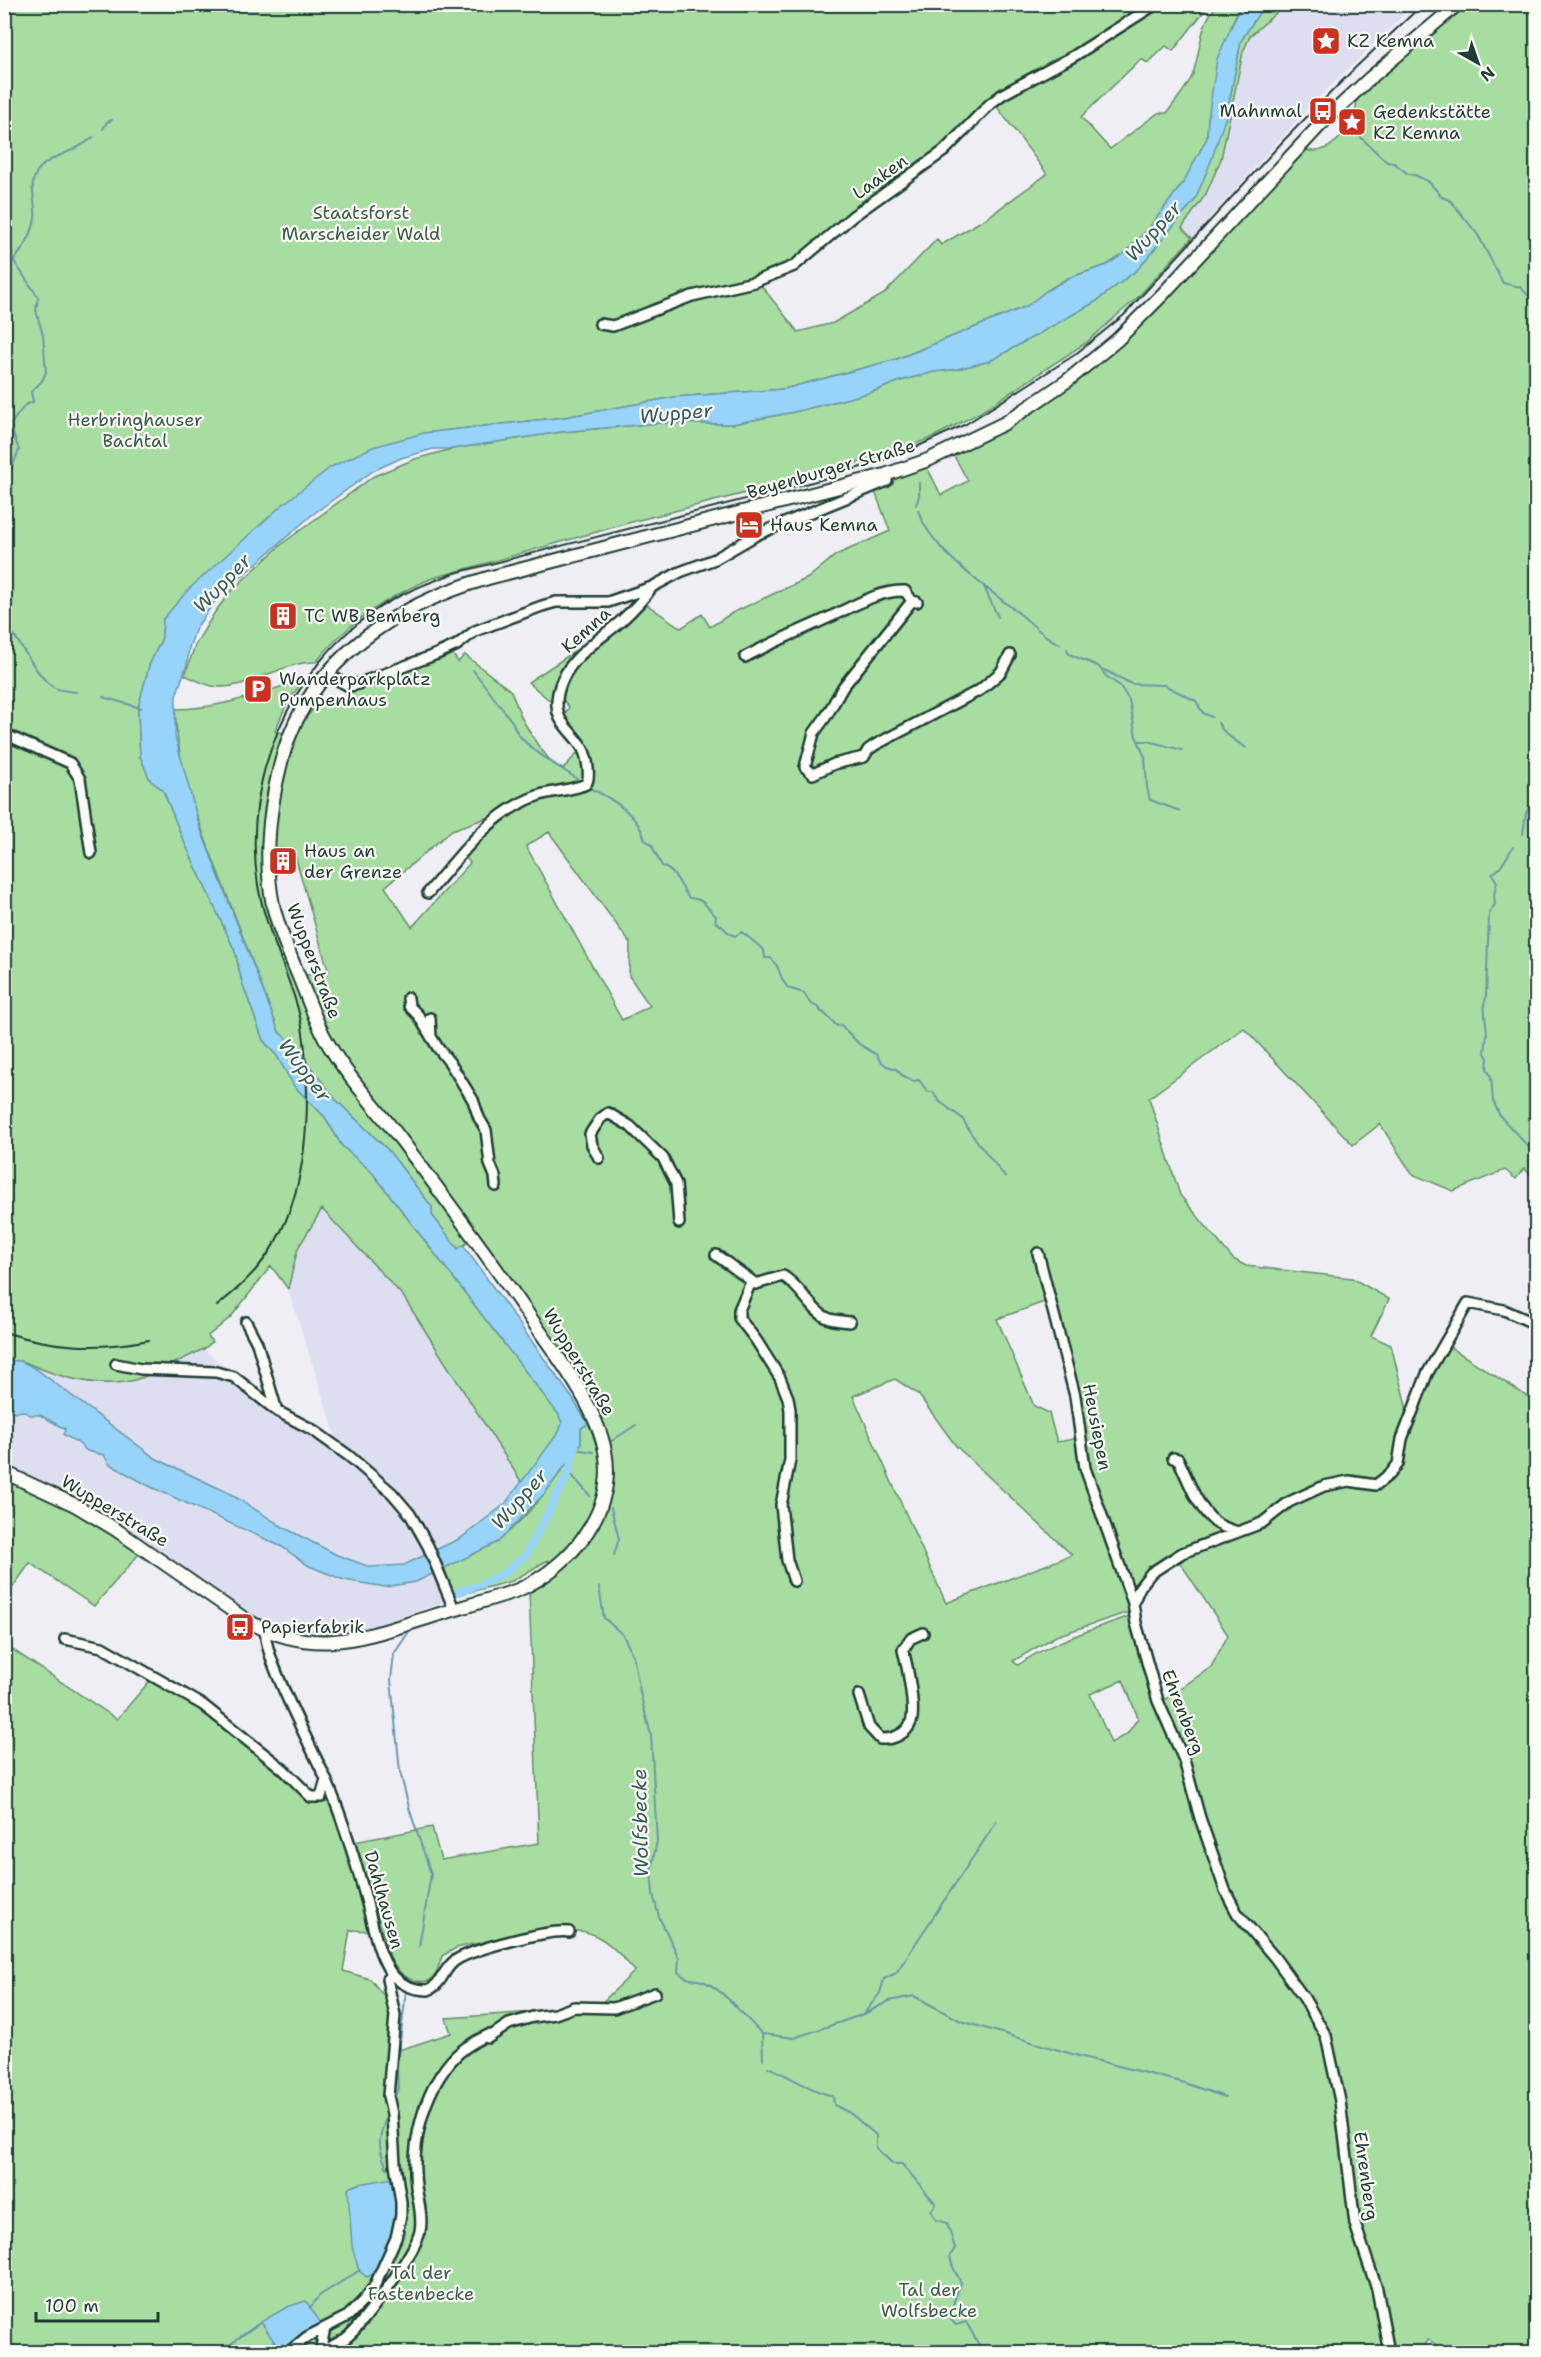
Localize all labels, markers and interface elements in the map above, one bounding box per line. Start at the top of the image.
place icon: KZ Kemna [1310,25,1342,57]
place label: KZ Kemna [1347,29,1434,53]
north arrow [1448,33,1508,93]
text: N [1476,62,1499,86]
bus stop icon: Mahnmal [1307,95,1339,127]
place label: Mahnmal [1220,99,1303,123]
place label: Gedenkstätte KZ Kemna [1373,100,1491,145]
place icon: Gedenkstätte KZ Kemna [1336,106,1368,138]
street label: Laaken [848,149,912,205]
water label: Wupper [1119,195,1188,267]
park label: Staatsforst Marscheider Wald [281,201,441,246]
water label: Wupper [638,397,714,429]
park label: Herbringhauser Bachtal [68,408,202,453]
street label: Beyenburger Straße [744,434,918,504]
hotel icon: Haus Kemna [733,509,765,541]
place label: Haus Kemna [770,513,878,537]
water label: Wupper [187,547,257,618]
building icon: TC WB Bemberg [267,600,299,632]
street label: Kemna [556,601,616,659]
place label: TC WB Bemberg [304,604,440,628]
place label: Wanderparkplatz Pumpenhaus [279,667,431,712]
parking icon: Wanderparkplatz Pumpenhaus [242,673,274,705]
place label: Haus an der Grenze [304,839,402,884]
building icon: Haus an der Grenze [267,845,299,877]
street label: Wupperstraße [281,900,347,1022]
water label: Wupper [273,1033,338,1108]
street label: Wupperstraße [537,1304,621,1420]
street label: Heusiepen [1077,1382,1117,1472]
water label: Wupper [485,1463,554,1535]
street label: Wupperstraße [57,1469,173,1553]
bus stop icon: Papierfabrik [224,1611,256,1643]
place label: Papierfabrik [261,1615,365,1639]
street label: Ehrenberg [1156,1666,1210,1758]
water label: Wolfsbecke [626,1768,654,1878]
street label: Dahlhausen [359,1848,409,1952]
street label: Ehrenberg [1348,2130,1384,2222]
park label: Tal der Fastenbecke [368,2261,474,2306]
park label: Tal der Wolfsbecke [881,2278,977,2323]
scale bar [36,2285,158,2323]
text: 100 m [45,2294,99,2318]

